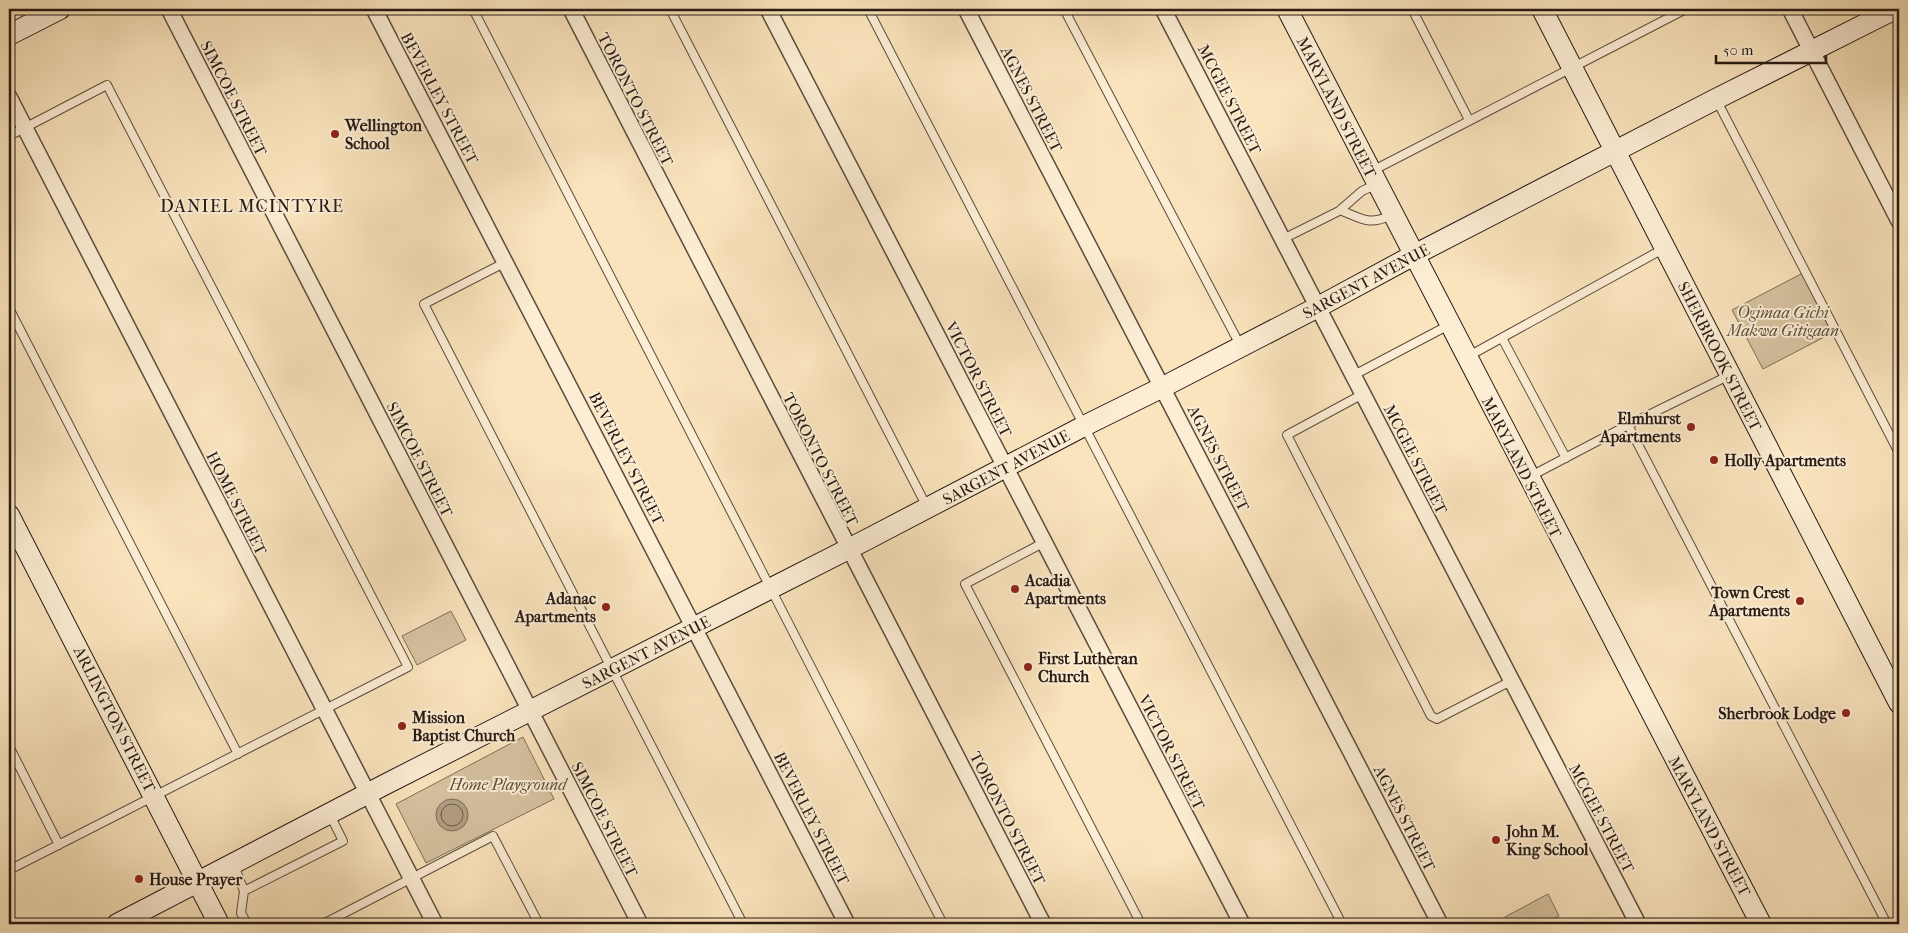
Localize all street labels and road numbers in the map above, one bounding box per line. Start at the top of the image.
street label: BEVERLEY STREET [397,29,482,168]
street label: TORONTO STREET [594,29,677,169]
street label: MARYLAND STREET [1293,33,1380,181]
street label: SIMCOE STREET [196,38,271,159]
street label: MCGEE STREET [1194,41,1265,157]
street label: AGNES STREET [996,42,1066,155]
street label: SARGENT AVENUE [1299,240,1433,323]
street label: SHERBROOK STREET [1674,278,1766,434]
street label: VICTOR STREET [941,318,1016,440]
street label: BEVERLEY STREET [585,389,668,528]
street label: TORONTO STREET [779,389,862,529]
street label: MARYLAND STREET [1478,393,1565,541]
street label: SIMCOE STREET [382,399,457,520]
street label: AGNES STREET [1183,401,1253,514]
street label: MCGEE STREET [1380,401,1451,517]
street label: SARGENT AVENUE [939,426,1073,509]
street label: HOME STREET [202,448,271,558]
street label: SARGENT AVENUE [579,612,714,693]
street label: ARLINGTON STREET [69,642,160,795]
street label: VICTOR STREET [1134,691,1209,813]
street label: TORONTO STREET [966,748,1049,888]
street label: BEVERLEY STREET [770,749,853,888]
street label: MARYLAND STREET [1665,753,1755,900]
street label: SIMCOE STREET [567,759,642,880]
street label: AGNES STREET [1369,761,1439,874]
street label: MCGEE STREET [1565,761,1638,876]

